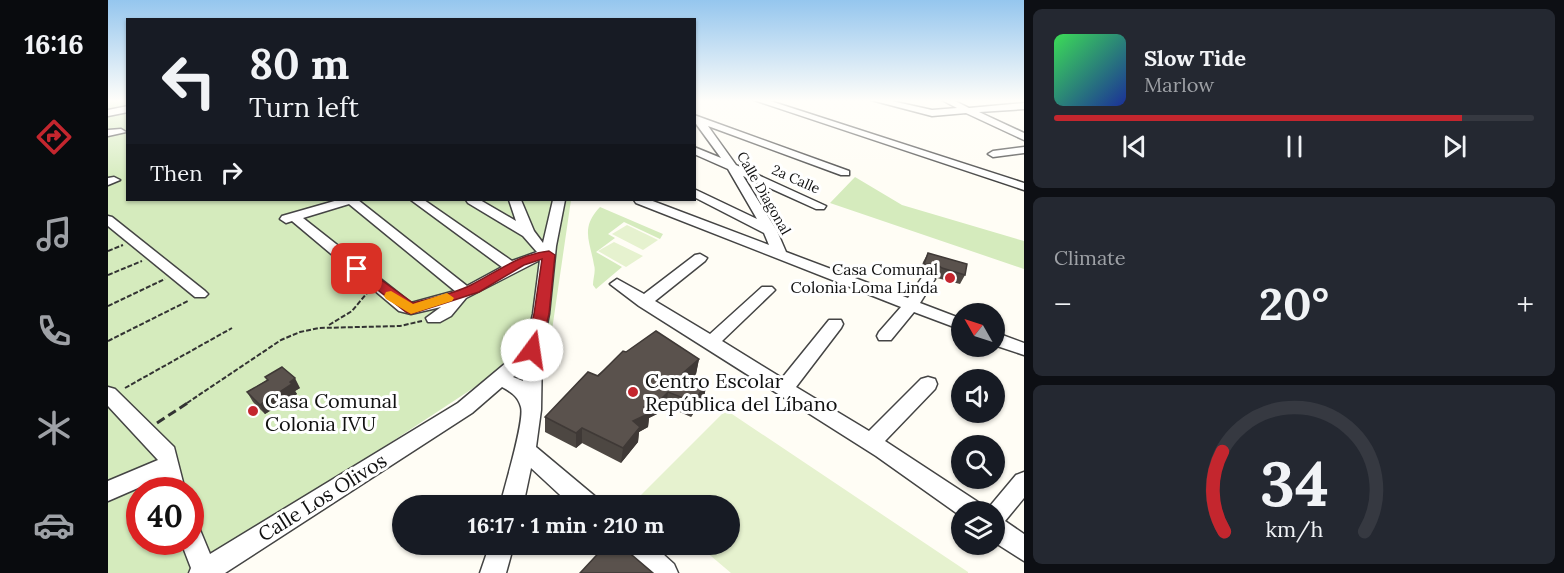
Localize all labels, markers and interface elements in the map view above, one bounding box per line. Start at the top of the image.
text: 16:16 [24,27,84,61]
text: 80 m [249,37,349,91]
icon: left [150,42,228,120]
text: Slow Tide [1144,44,1246,72]
text: Marlow [1144,72,1214,97]
text: Turn left [249,90,359,124]
icon: directions [33,116,75,158]
icon: previous [1118,130,1151,163]
icon: pause [1278,130,1311,163]
icon: next [1438,130,1471,163]
street label: Calle Diagonal [733,148,795,238]
icon: right [215,156,248,189]
text: Then [150,159,203,187]
street label: 2a Calle [769,160,823,198]
icon: music [33,213,75,255]
pin [331,243,382,294]
text: Climate [1054,245,1126,270]
icon: arrive [340,252,373,285]
place label: Casa Comunal Colonia Loma Linda [790,259,938,297]
marker: Casa Comunal Colonia Loma Linda [943,271,957,285]
text: 20° [1259,275,1329,332]
text: − [1054,283,1072,325]
text: + [1516,283,1534,325]
north arrow [951,303,1005,357]
map controls [951,303,1005,555]
icon: phone [33,310,75,352]
position arrow [500,318,564,382]
place label: Centro Escolar República del Líbano [645,368,838,416]
button: sound [951,369,1005,423]
marker: Centro Escolar República del Líbano [626,385,640,399]
place label: Casa Comunal Colonia IVU [265,388,398,436]
marker: Casa Comunal Colonia IVU [246,404,260,418]
icon: climate [33,407,75,449]
button: search [951,435,1005,489]
text: 34 [1259,443,1329,523]
street label: Calle Los Olivos [253,447,391,547]
speed limit sign: 40 [126,477,204,555]
button: layers [951,501,1005,555]
icon: car [33,504,75,546]
text: 16:17 · 1 min · 210 m [468,511,664,539]
text: km/h [1265,515,1323,543]

